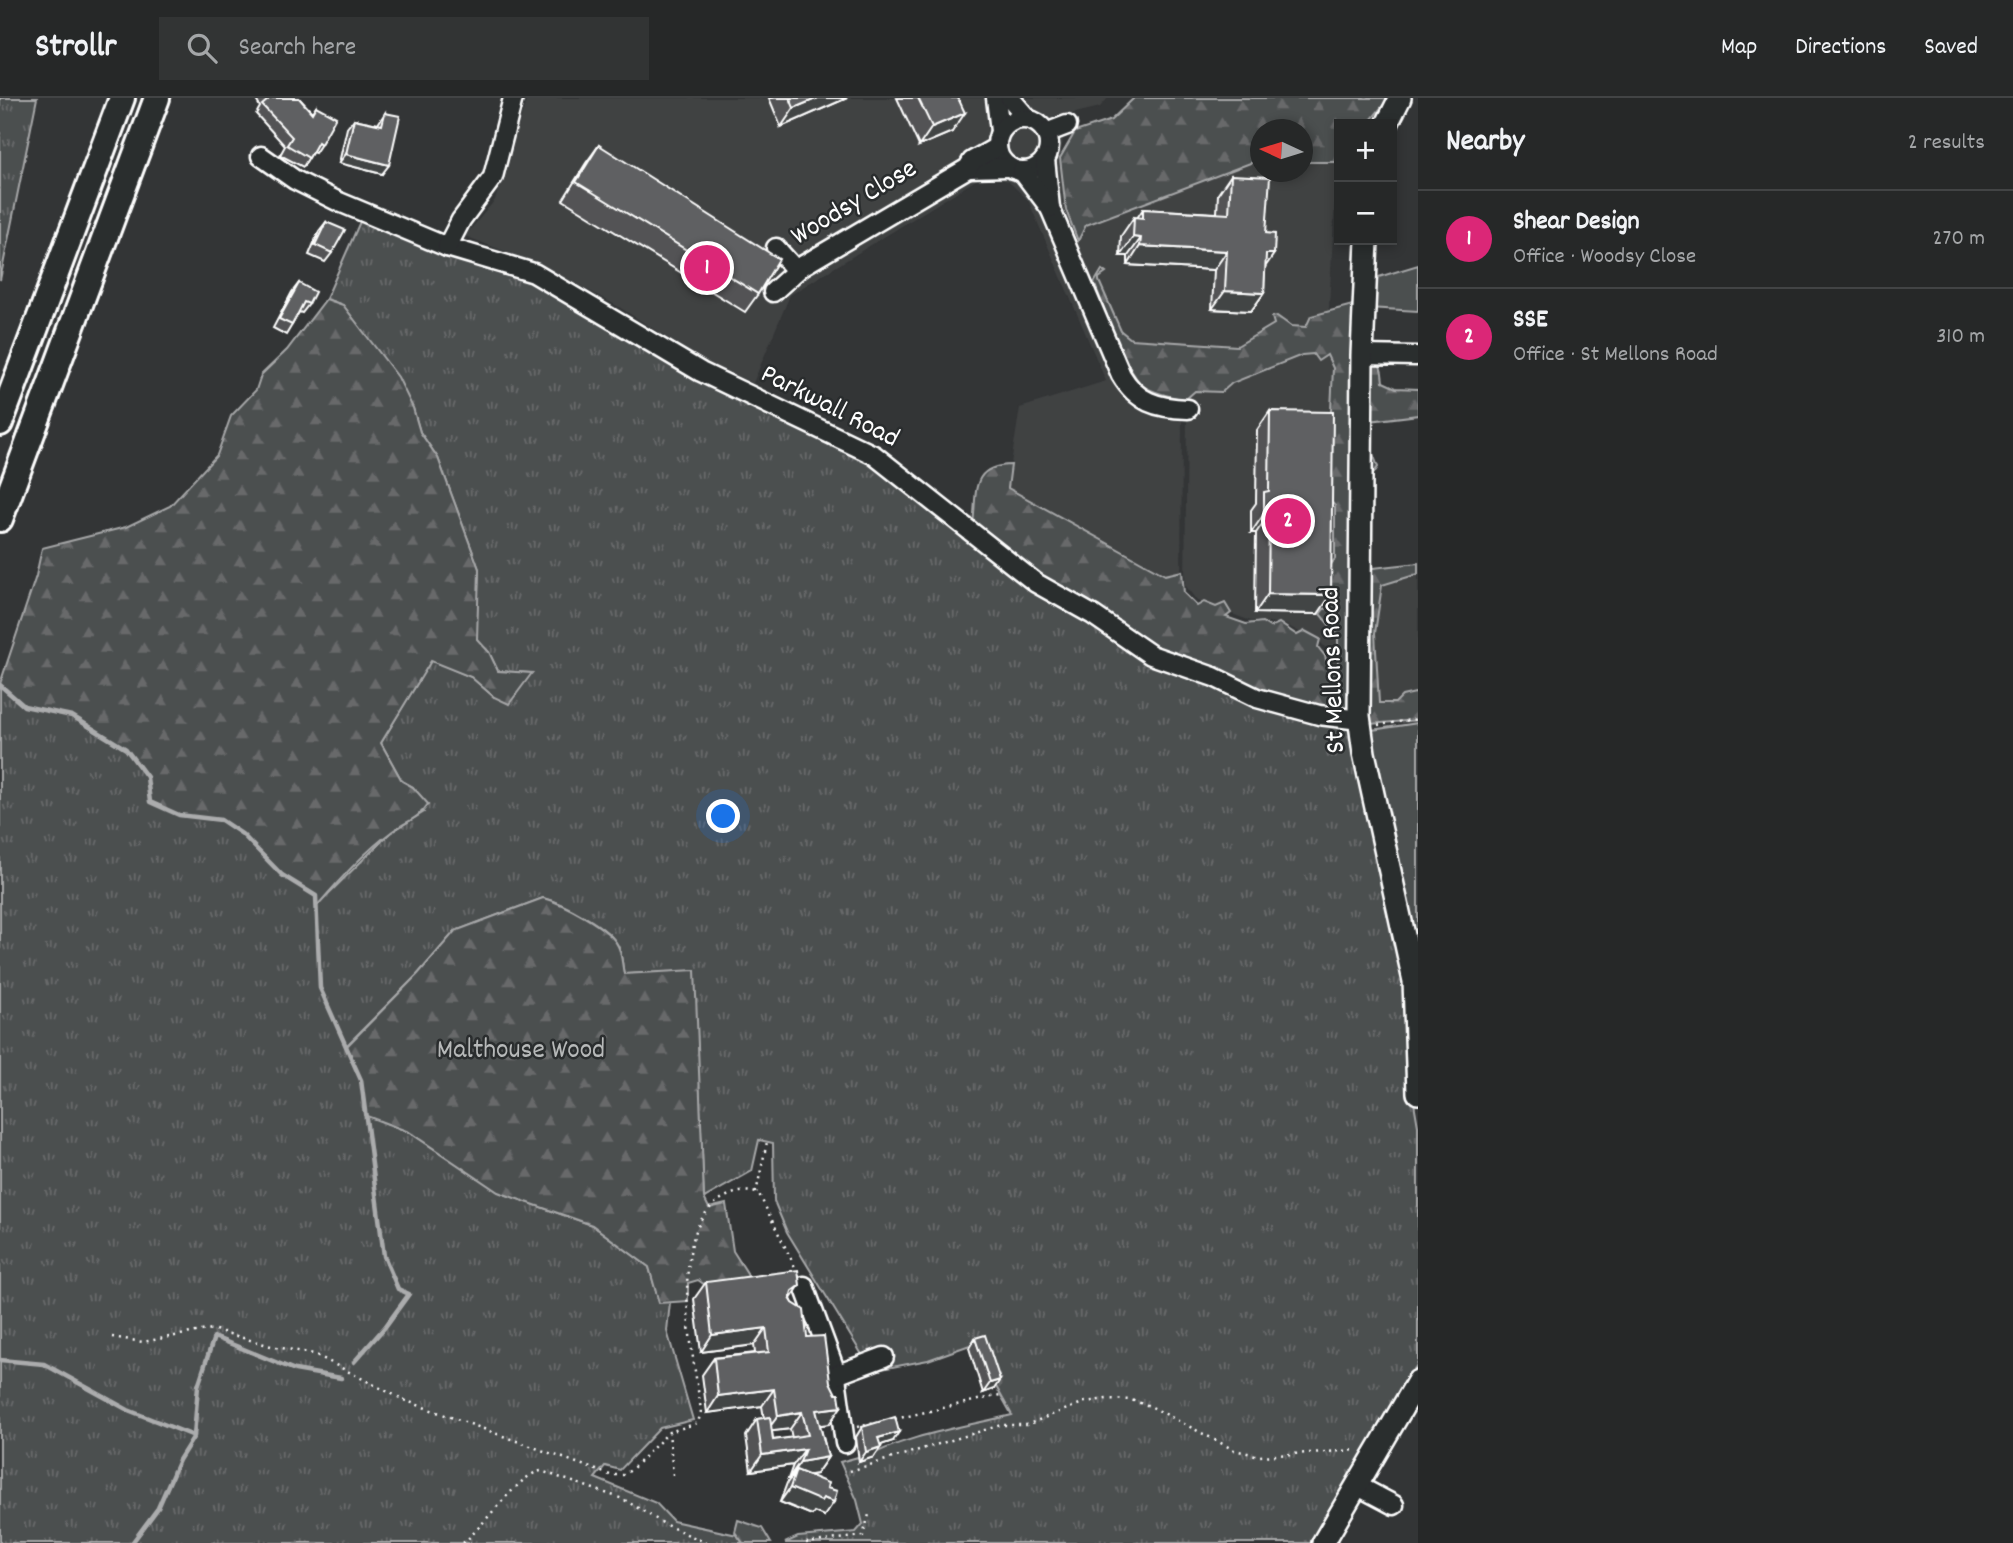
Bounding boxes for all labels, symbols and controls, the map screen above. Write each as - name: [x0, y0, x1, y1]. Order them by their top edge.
- search box: [159, 17, 649, 80]
- text: Strollr: [35, 25, 117, 72]
- icon: search: [183, 29, 221, 67]
- text: Search here: [239, 30, 356, 67]
- text: Map: [1721, 31, 1757, 65]
- text: Directions: [1795, 31, 1886, 65]
- text: Saved: [1924, 31, 1978, 65]
- north arrow: [1250, 119, 1313, 182]
- map controls: [1334, 119, 1397, 245]
- button: +: [1334, 119, 1397, 182]
- text: Nearby: [1446, 122, 1524, 165]
- text: 2 results: [1908, 127, 1985, 160]
- street label: Woodsy Close: [784, 151, 926, 257]
- button: −: [1334, 182, 1397, 245]
- text: Shear Design: [1513, 204, 1640, 241]
- text: 1: [1466, 223, 1472, 256]
- text: 270 m: [1933, 223, 1985, 256]
- text: Office · Woodsy Close: [1513, 241, 1696, 274]
- pin: 1: [684, 242, 730, 294]
- text: SSE: [1513, 302, 1548, 339]
- text: 2: [1464, 321, 1474, 354]
- text: 310 m: [1936, 321, 1985, 354]
- text: Office · St Mellons Road: [1513, 339, 1718, 372]
- street label: Parkwall Road: [753, 356, 905, 460]
- pin: 2: [1265, 495, 1311, 547]
- street label: St Mellons Road: [1312, 586, 1358, 754]
- your location: [706, 799, 740, 833]
- park label: Malthouse Wood: [437, 1032, 605, 1072]

